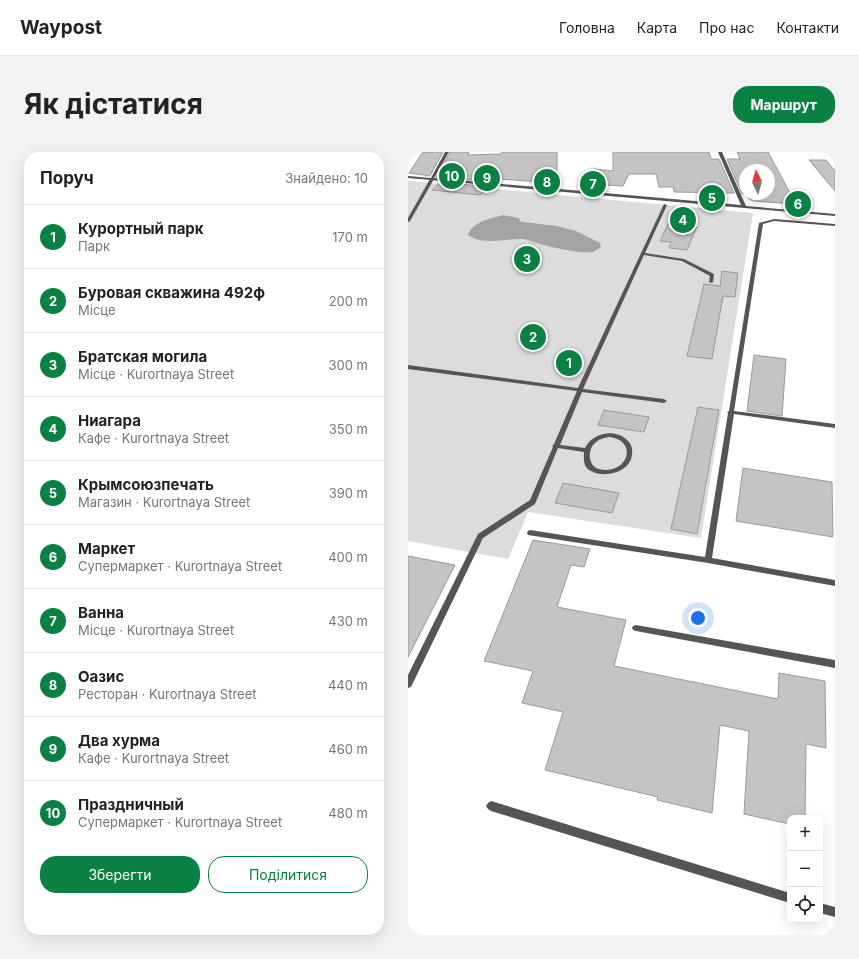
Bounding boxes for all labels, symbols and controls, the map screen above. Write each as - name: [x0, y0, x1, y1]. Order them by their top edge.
- text: Waypost: [20, 16, 102, 39]
- text: Головна: [559, 19, 615, 36]
- text: Карта: [637, 19, 677, 36]
- text: Про нас: [699, 19, 754, 36]
- text: Контакти: [776, 19, 839, 36]
- button: Маршрут: [733, 86, 835, 123]
- text: Як дістатися: [24, 87, 203, 121]
- pin: 10: [439, 161, 465, 191]
- pin: 9: [474, 163, 500, 193]
- north arrow: [739, 164, 775, 200]
- pin: 8: [534, 167, 560, 197]
- text: Поруч: [40, 168, 94, 188]
- pin: 7: [580, 169, 606, 199]
- text: Знайдено: 10: [285, 170, 368, 186]
- pin: 5: [699, 183, 725, 213]
- pin: 6: [785, 189, 811, 219]
- pin: 4: [670, 205, 696, 235]
- text: Курортный парк: [78, 219, 204, 238]
- text: 1: [50, 229, 56, 245]
- text: 170 m: [332, 229, 368, 245]
- text: Парк: [78, 238, 110, 254]
- pin: 3: [514, 244, 540, 274]
- text: Буровая скважина 492ф: [78, 283, 265, 302]
- text: 2: [49, 293, 57, 309]
- text: 200 m: [329, 293, 368, 309]
- text: Місце: [78, 302, 116, 318]
- pin: 2: [520, 322, 546, 352]
- text: Братская могила: [78, 347, 207, 366]
- pin: 1: [556, 348, 582, 378]
- text: 3: [49, 357, 57, 373]
- text: 300 m: [329, 357, 368, 373]
- text: Місце · Kurortnaya Street: [78, 366, 234, 382]
- text: Ниагара: [78, 411, 141, 430]
- text: 4: [49, 421, 57, 437]
- text: 350 m: [329, 421, 368, 437]
- text: Кафе · Kurortnaya Street: [78, 430, 229, 446]
- text: Крымсоюзпечать: [78, 475, 214, 494]
- text: 5: [49, 485, 57, 501]
- text: 390 m: [329, 485, 368, 501]
- text: Магазин · Kurortnaya Street: [78, 494, 250, 510]
- text: Маркет: [78, 539, 135, 558]
- text: 6: [49, 549, 57, 565]
- text: 400 m: [328, 549, 368, 565]
- text: Супермаркет · Kurortnaya Street: [78, 558, 282, 574]
- text: Ванна: [78, 603, 124, 622]
- your location: [688, 608, 708, 628]
- text: 7: [49, 613, 57, 629]
- text: 430 m: [328, 613, 368, 629]
- text: Місце · Kurortnaya Street: [78, 622, 234, 638]
- text: Оазис: [78, 667, 124, 686]
- text: 8: [49, 677, 57, 693]
- text: 440 m: [328, 677, 368, 693]
- text: Ресторан · Kurortnaya Street: [78, 686, 256, 702]
- text: Два хурма: [78, 731, 160, 750]
- text: 9: [49, 741, 57, 757]
- text: 460 m: [328, 741, 368, 757]
- text: Кафе · Kurortnaya Street: [78, 750, 229, 766]
- text: Праздничный: [78, 795, 184, 814]
- text: 10: [46, 805, 60, 821]
- text: 480 m: [328, 805, 368, 821]
- text: Супермаркет · Kurortnaya Street: [78, 814, 282, 830]
- map controls: [787, 815, 823, 923]
- button: +: [787, 815, 823, 851]
- button: −: [787, 851, 823, 887]
- button: Зберегти: [40, 856, 200, 893]
- button: Поділитися: [208, 856, 368, 893]
- button: locate: [787, 887, 823, 923]

